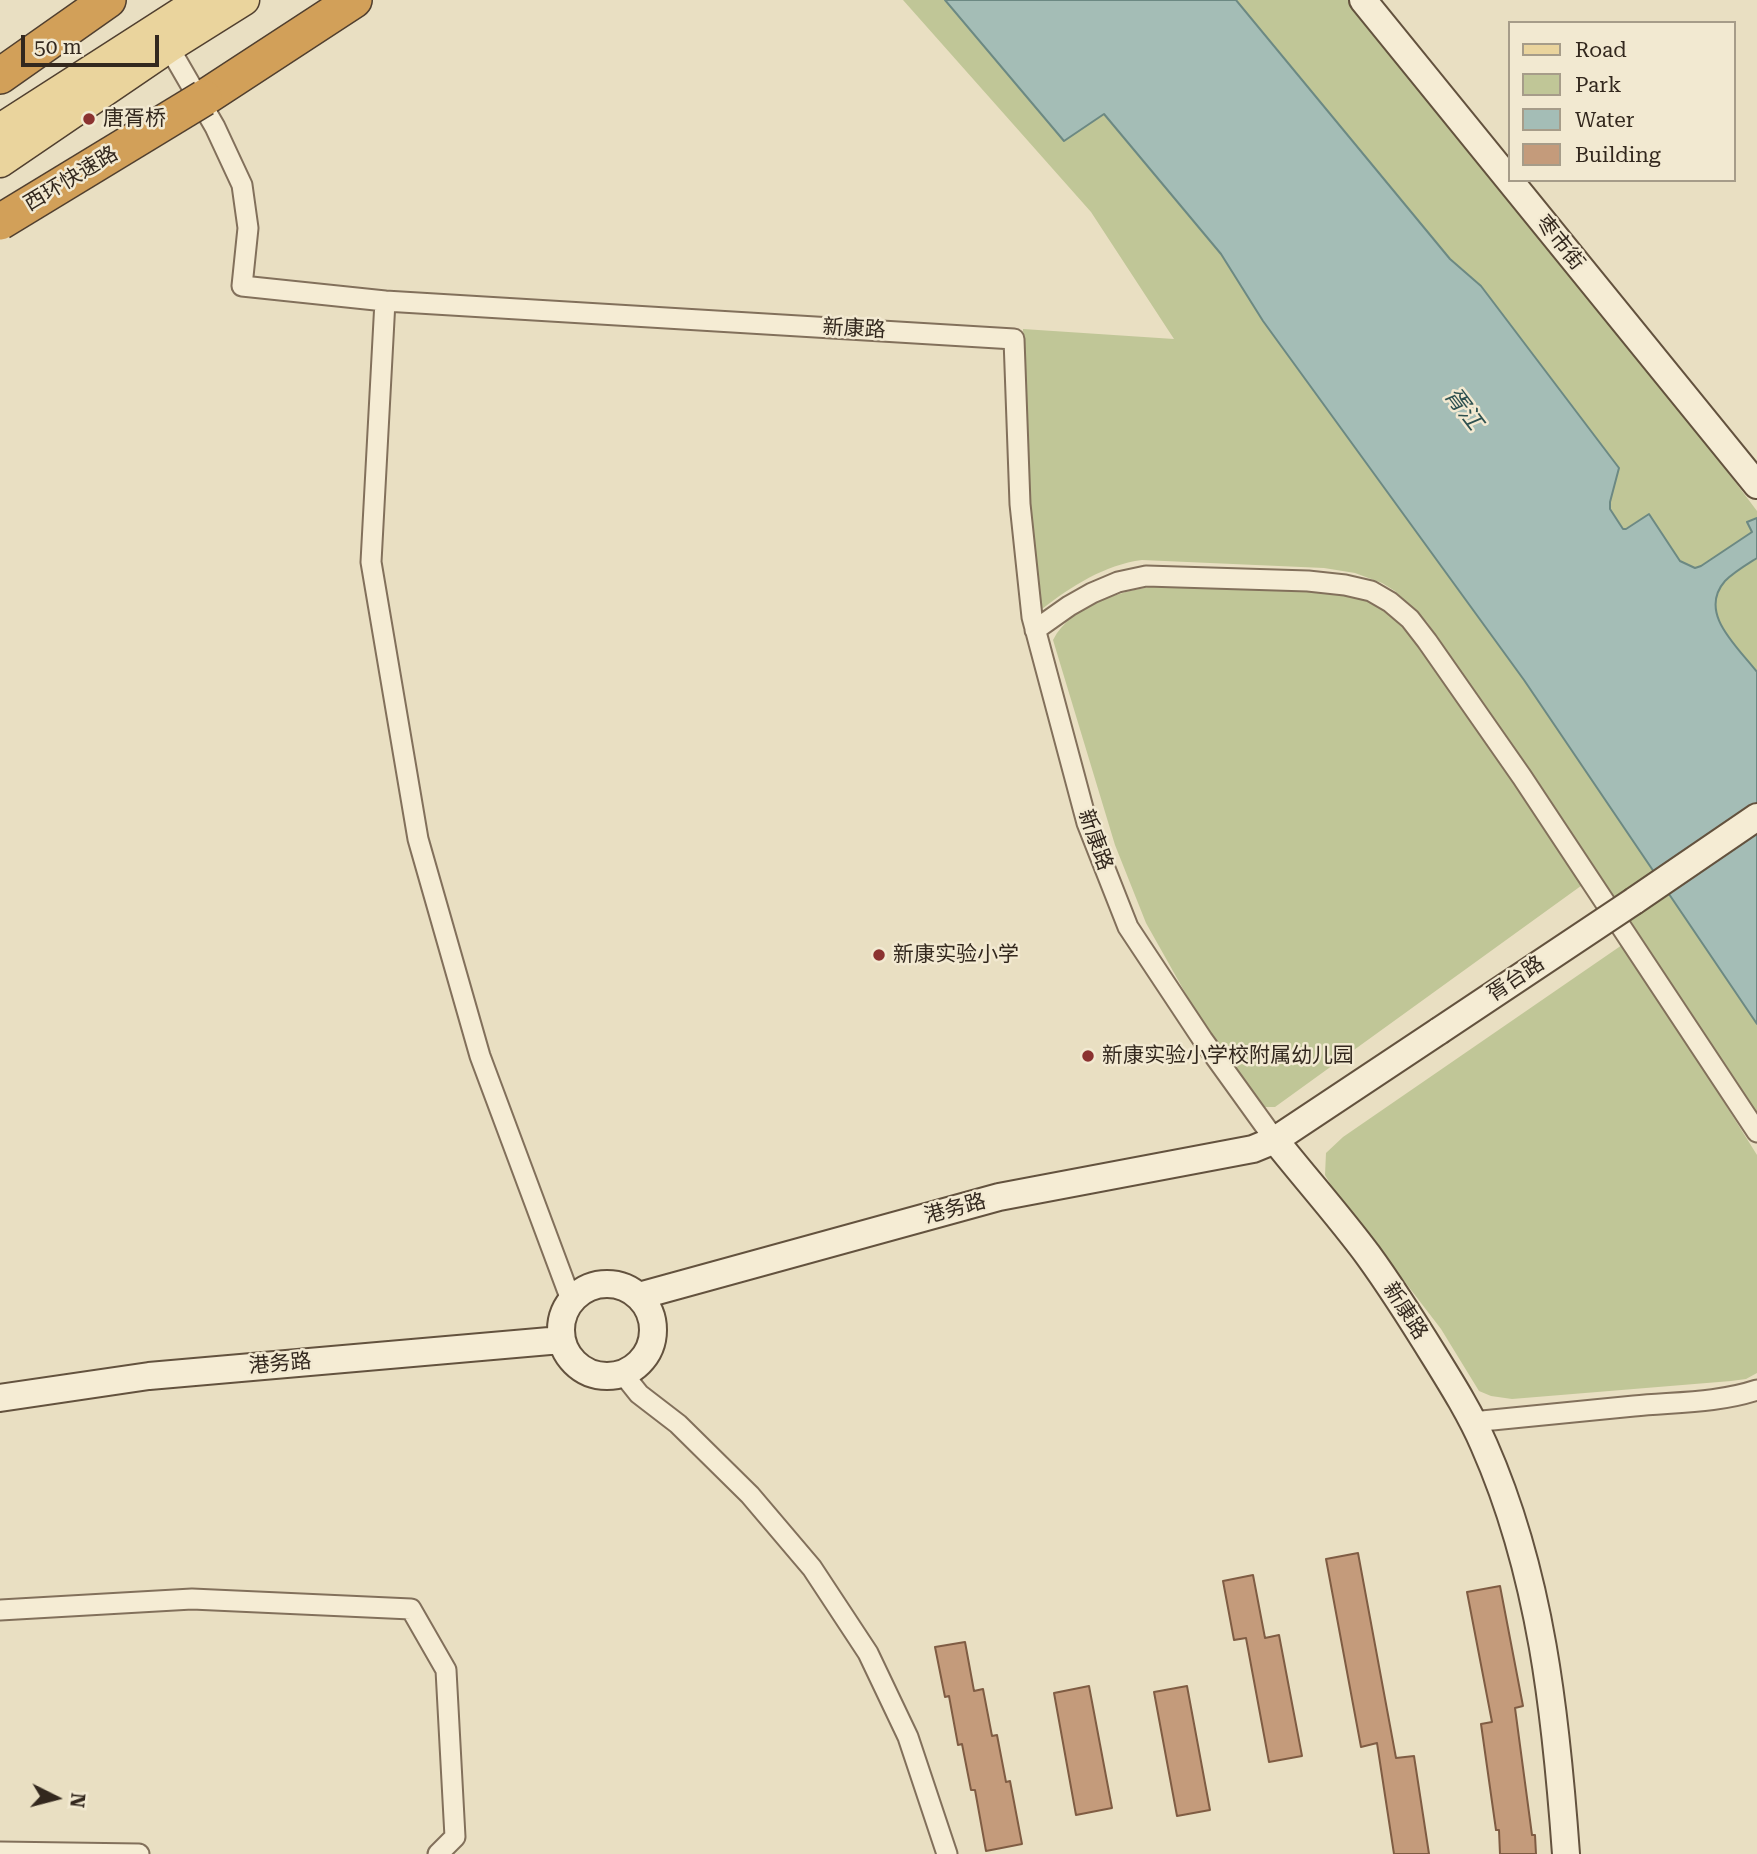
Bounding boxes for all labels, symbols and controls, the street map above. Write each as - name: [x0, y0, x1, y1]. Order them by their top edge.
- scale bar: [24, 21, 163, 65]
- legend: [1508, 21, 1736, 182]
- text: 50 m: [34, 35, 82, 59]
- text: Road: [1575, 38, 1627, 62]
- text: Park: [1575, 73, 1621, 97]
- place label: 唐胥桥: [103, 106, 166, 132]
- text: Water: [1575, 108, 1634, 132]
- marker: 唐胥桥: [81, 111, 97, 127]
- street label: 西环快速路: [20, 141, 122, 217]
- text: Building: [1575, 143, 1661, 167]
- street label: 枣市街: [1530, 211, 1590, 275]
- street label: 新康路: [822, 315, 886, 343]
- water label: 胥江: [1438, 382, 1488, 436]
- street label: 新康路: [1072, 806, 1118, 874]
- place label: 新康实验小学: [893, 942, 1019, 968]
- marker: 新康实验小学: [871, 947, 887, 963]
- street label: 胥台路: [1483, 951, 1549, 1007]
- place label: 新康实验小学校附属幼儿园: [1102, 1043, 1354, 1069]
- marker: 新康实验小学校附属幼儿园: [1080, 1048, 1096, 1064]
- street label: 港务路: [921, 1189, 989, 1229]
- street label: 新康路: [1377, 1278, 1433, 1344]
- street label: 港务路: [248, 1349, 312, 1379]
- north arrow: [21, 1763, 91, 1833]
- text: N: [65, 1792, 90, 1809]

